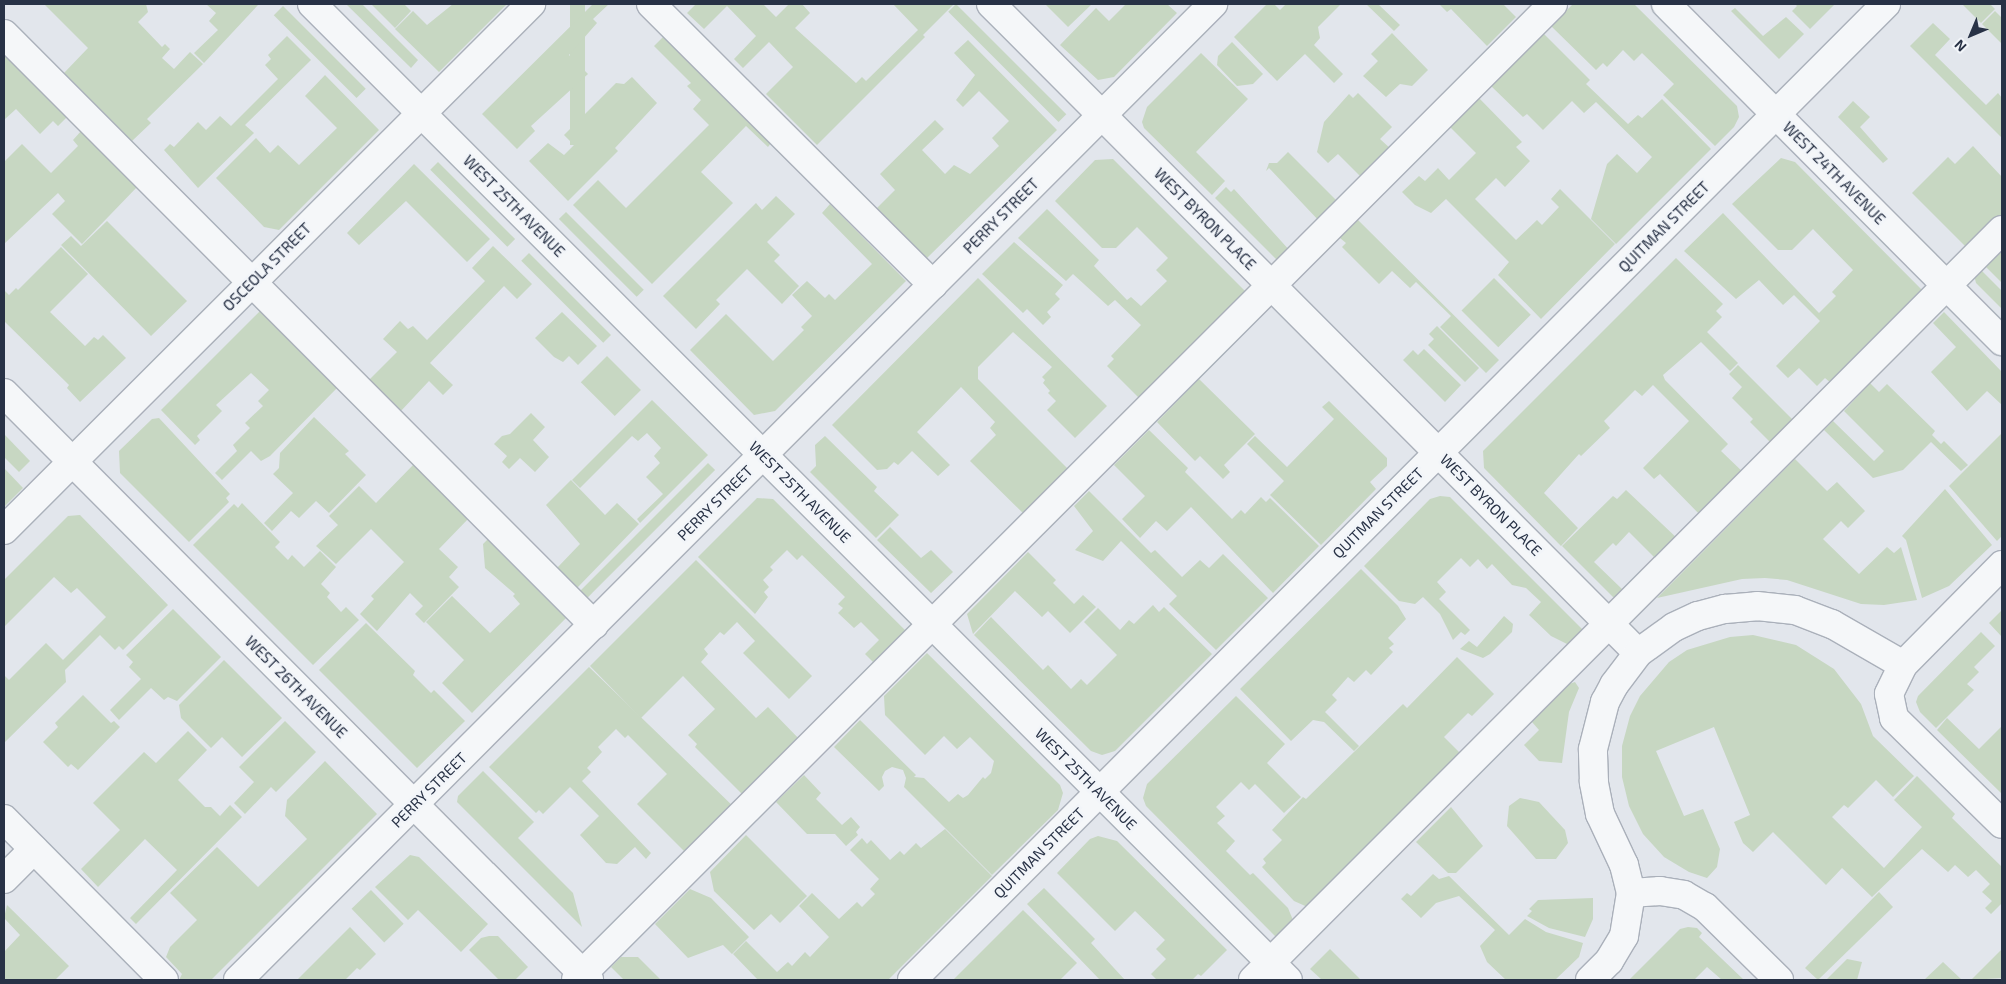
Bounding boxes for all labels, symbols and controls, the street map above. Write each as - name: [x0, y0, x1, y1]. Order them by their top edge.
- north arrow: [1946, 10, 1996, 60]
- text: N: [1950, 36, 1970, 56]
- street label: WEST 24TH AVENUE: [1779, 118, 1889, 228]
- street label: WEST 25TH AVENUE: [459, 151, 569, 261]
- street label: WEST BYRON PLACE: [1150, 164, 1260, 274]
- street label: PERRY STREET: [959, 174, 1043, 258]
- street label: QUITMAN STREET: [1615, 178, 1713, 276]
- street label: OSCEOLA STREET: [219, 219, 315, 315]
- street label: WEST 25TH AVENUE: [745, 437, 855, 547]
- street label: WEST BYRON PLACE: [1436, 450, 1546, 560]
- street label: PERRY STREET: [673, 461, 757, 545]
- street label: QUITMAN STREET: [1329, 464, 1427, 562]
- street label: WEST 26TH AVENUE: [241, 632, 351, 742]
- street label: WEST 25TH AVENUE: [1031, 724, 1141, 834]
- street label: PERRY STREET: [387, 748, 471, 832]
- street label: QUITMAN STREET: [990, 804, 1088, 902]

